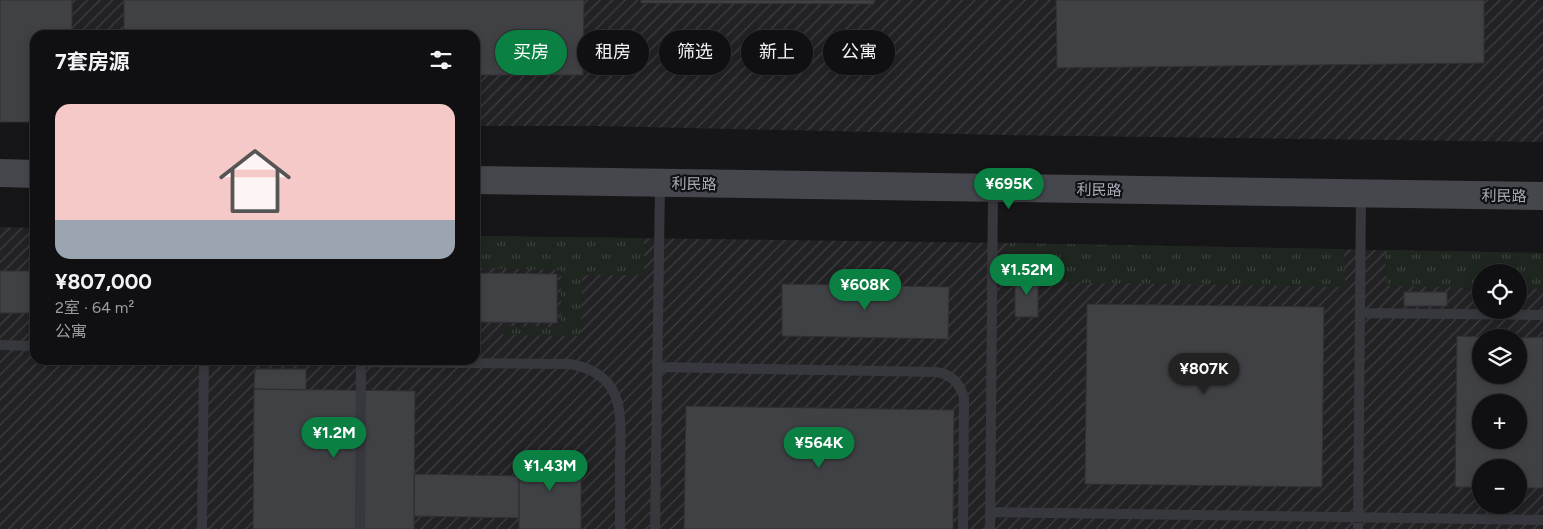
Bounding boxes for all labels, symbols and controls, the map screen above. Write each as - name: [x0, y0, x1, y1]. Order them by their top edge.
- chip: 买房: [495, 30, 567, 75]
- chip: 租房: [577, 30, 649, 75]
- chip: 筛选: [659, 30, 731, 75]
- chip: 新上: [741, 30, 813, 75]
- chip: 公寓: [823, 30, 895, 75]
- icon: filters: [427, 46, 455, 74]
- text: 7套房源: [55, 49, 130, 74]
- icon: home: [210, 136, 300, 226]
- pin: ¥695K: [974, 168, 1044, 210]
- text: ¥695K: [985, 174, 1033, 193]
- street label: 利民路: [671, 175, 717, 193]
- street label: 利民路: [1076, 181, 1122, 199]
- street label: 利民路: [1481, 187, 1527, 205]
- pin: ¥1.52M: [986, 254, 1068, 296]
- text: ¥1.52M: [1001, 260, 1053, 279]
- map controls: [1472, 264, 1527, 514]
- button: locate: [1472, 264, 1527, 319]
- pin: ¥608K: [830, 268, 900, 311]
- text: ¥807,000: [55, 269, 152, 294]
- text: ¥608K: [840, 275, 890, 294]
- text: 2室 · 64 m²: [55, 298, 134, 317]
- text: 公寓: [55, 322, 87, 341]
- button: layers: [1472, 329, 1527, 384]
- pin: ¥807K: [1169, 352, 1239, 395]
- text: ¥807K: [1179, 359, 1229, 378]
- button: +: [1472, 394, 1527, 449]
- pin: ¥1.2M: [299, 416, 369, 459]
- text: ¥1.2M: [312, 423, 356, 442]
- pin: ¥564K: [784, 426, 854, 469]
- text: ¥564K: [795, 433, 843, 452]
- pin: ¥1.43M: [509, 450, 591, 492]
- text: ¥1.43M: [524, 456, 577, 475]
- button: −: [1472, 459, 1527, 514]

